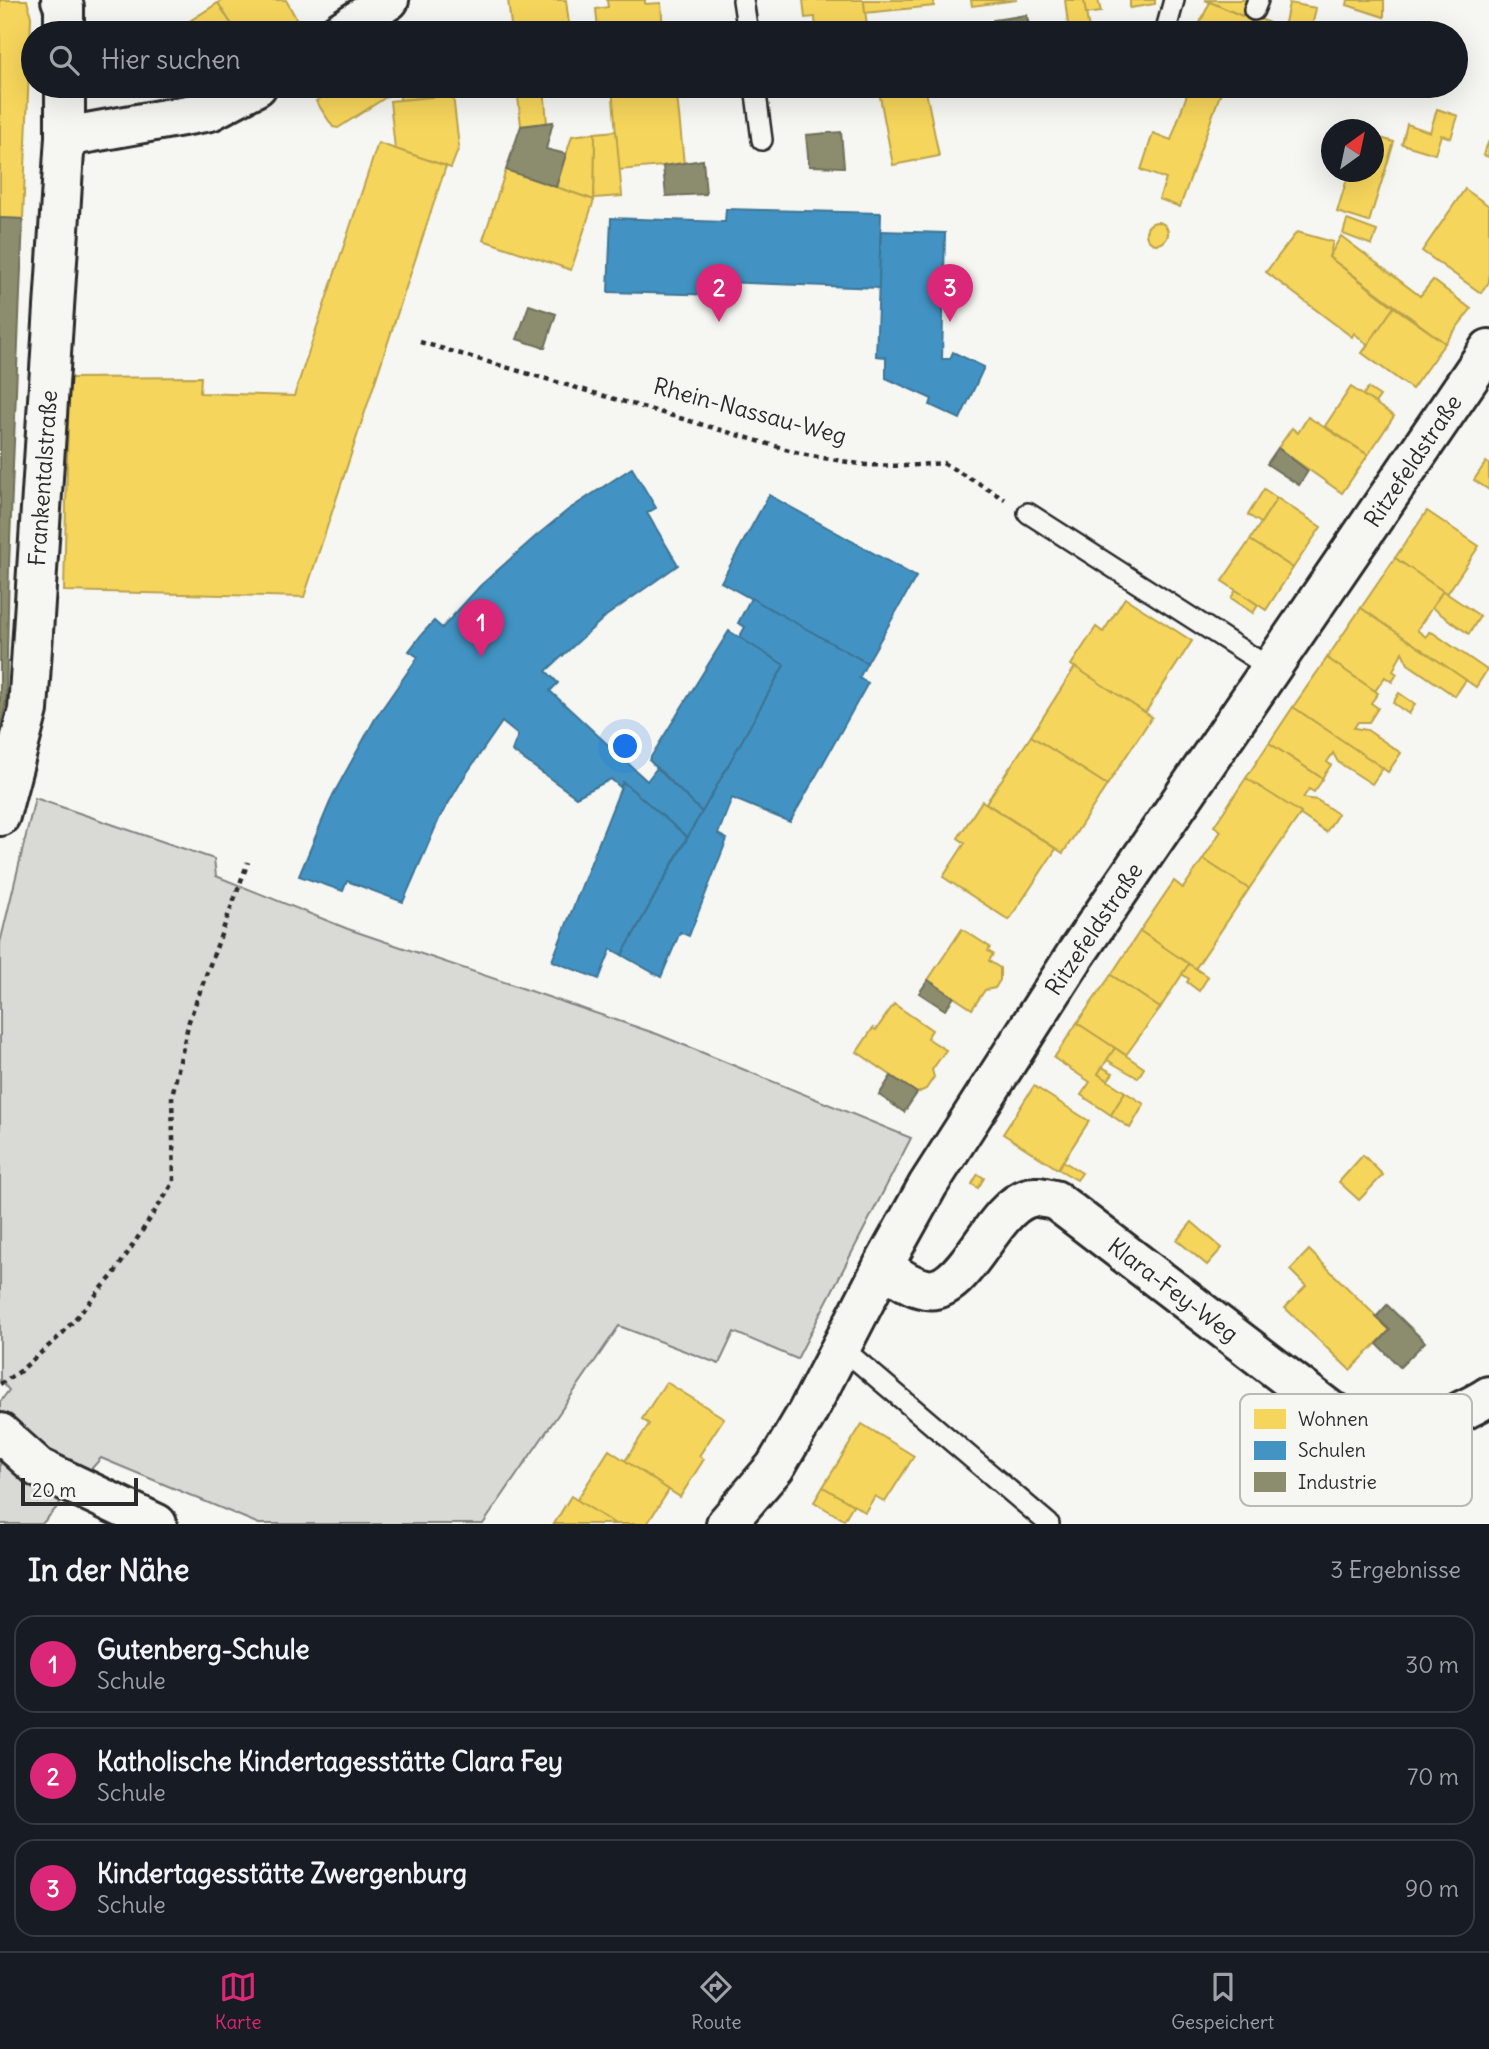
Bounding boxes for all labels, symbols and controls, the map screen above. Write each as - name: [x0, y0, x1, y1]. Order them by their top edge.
- search box: [21, 21, 1468, 98]
- icon: search: [45, 41, 83, 79]
- text: Hier suchen: [101, 43, 241, 76]
- north arrow: [1321, 119, 1384, 182]
- pin: 2: [696, 264, 742, 322]
- pin: 3: [927, 264, 973, 322]
- street label: Rhein-Nassau-Weg: [650, 371, 850, 450]
- street label: Frankentalstraße: [22, 389, 63, 567]
- street label: Ritzefeldstraße: [1358, 389, 1468, 533]
- pin: 1: [458, 599, 504, 657]
- your location: [608, 729, 642, 763]
- street label: Ritzefeldstraße: [1039, 857, 1149, 1001]
- street label: Klara-Fey-Weg: [1102, 1231, 1244, 1348]
- legend: [1240, 1394, 1472, 1506]
- text: Wohnen: [1298, 1407, 1369, 1431]
- text: Schulen: [1298, 1438, 1366, 1462]
- text: Industrie: [1298, 1470, 1377, 1494]
- scale bar: [21, 1475, 138, 1507]
- text: 20 m: [32, 1478, 76, 1502]
- text: In der Nähe: [28, 1551, 190, 1589]
- text: 3 Ergebnisse: [1330, 1555, 1461, 1584]
- text: Gutenberg-Schule: [97, 1633, 310, 1666]
- text: 1: [48, 1650, 58, 1679]
- text: 30 m: [1405, 1650, 1459, 1679]
- text: Schule: [97, 1666, 166, 1695]
- text: Katholische Kindertagesstätte Clara Fey: [97, 1745, 563, 1778]
- text: 2: [47, 1762, 59, 1791]
- text: 70 m: [1407, 1762, 1459, 1791]
- text: Schule: [97, 1778, 166, 1807]
- text: Kindertagesstätte Zwergenburg: [97, 1857, 467, 1890]
- text: 3: [46, 1874, 60, 1903]
- text: 90 m: [1405, 1874, 1459, 1903]
- text: Schule: [97, 1890, 166, 1919]
- tab: Karte: [215, 1968, 262, 2034]
- tab: Route: [691, 1968, 741, 2034]
- tab: Gespeichert: [1171, 1968, 1274, 2034]

